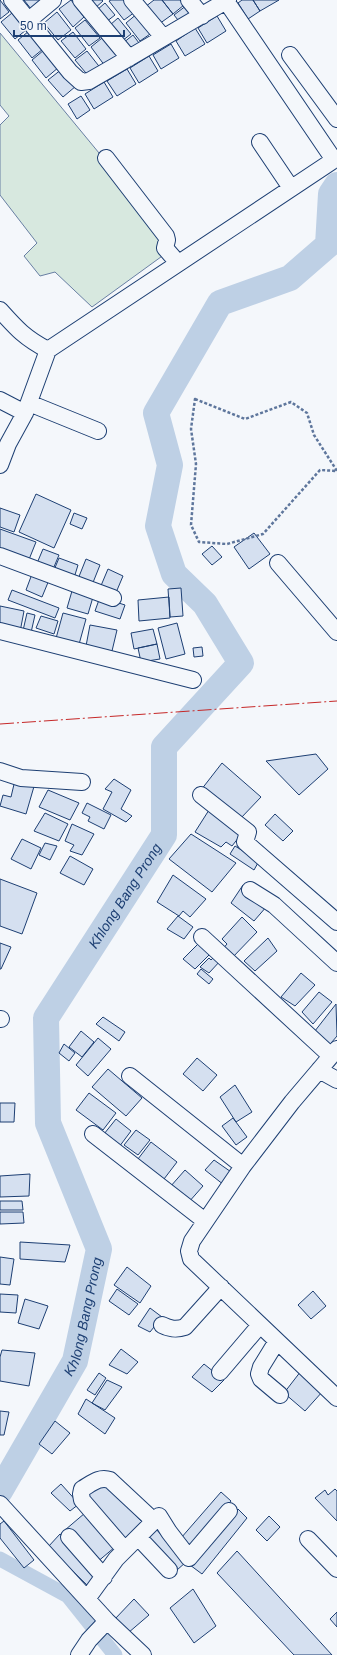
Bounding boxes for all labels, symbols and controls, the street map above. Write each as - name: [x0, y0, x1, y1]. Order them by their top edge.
- scale bar: [14, 12, 124, 38]
- text: 50 m: [20, 19, 47, 33]
- water label: Khlong Bang Prong: [85, 840, 165, 951]
- water label: Khlong Bang Prong: [60, 1256, 105, 1379]

